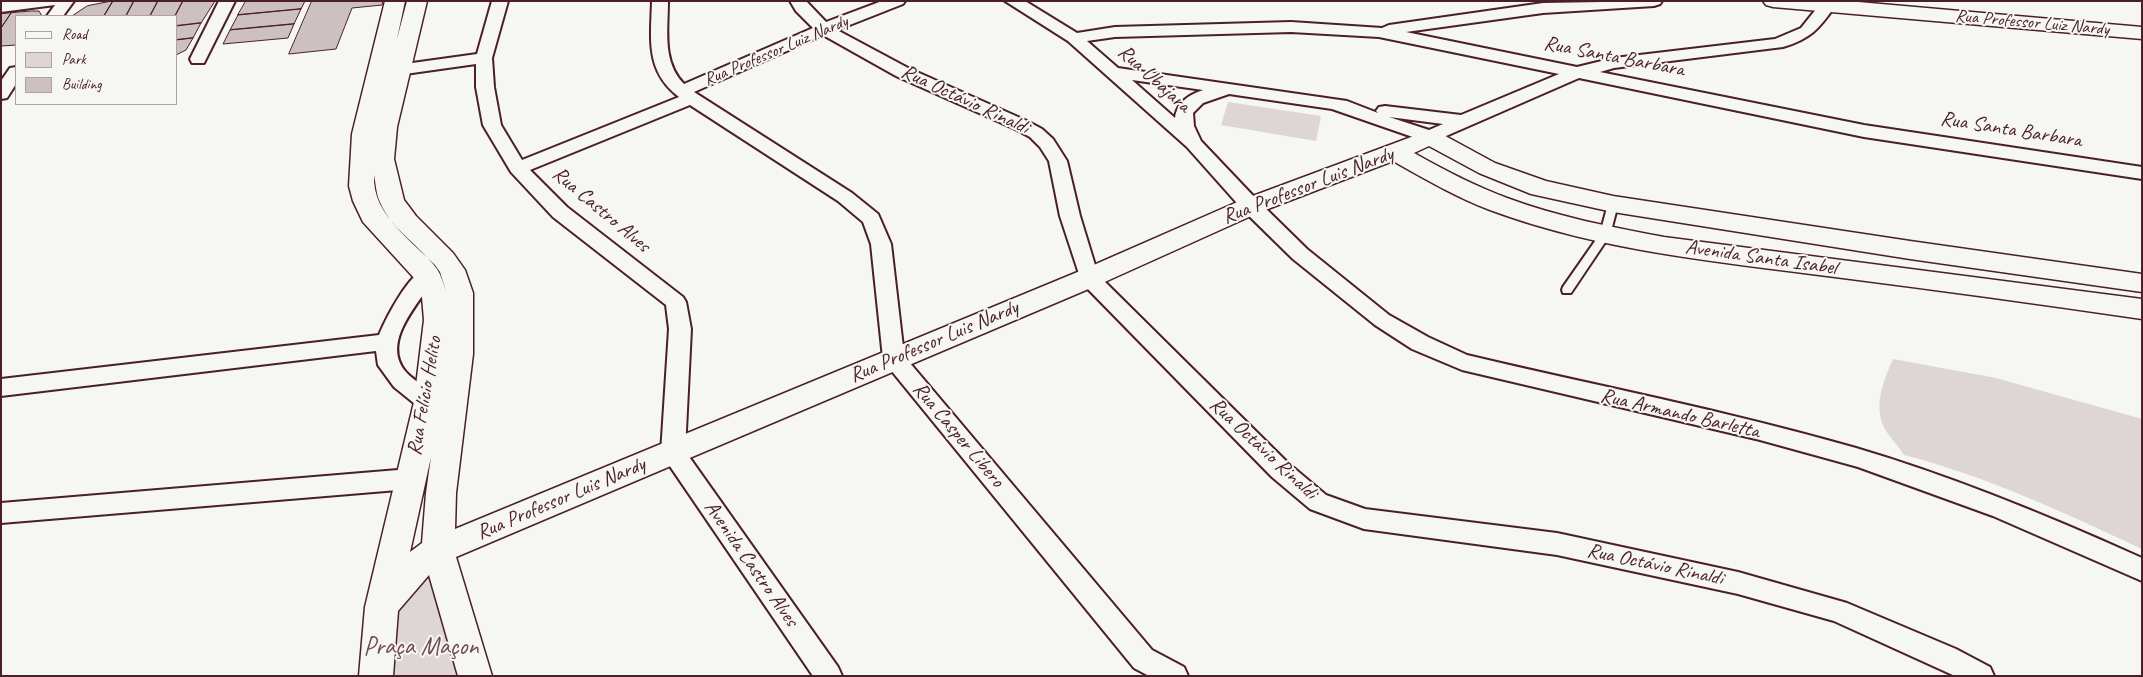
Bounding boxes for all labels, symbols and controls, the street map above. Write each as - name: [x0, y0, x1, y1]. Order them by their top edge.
- street label: Rua Professor Luiz Nardy: [1954, 6, 2110, 40]
- street label: Rua Professor Luiz Nardy: [701, 11, 851, 91]
- legend: [15, 15, 178, 105]
- text: Road: [62, 25, 87, 44]
- street label: Rua Santa Barbara: [1542, 31, 1686, 83]
- street label: Rua Ubajara: [1112, 40, 1196, 118]
- text: Park: [62, 50, 86, 69]
- street label: Rua Octávio Rinaldi: [897, 59, 1033, 141]
- text: Building: [62, 75, 101, 94]
- street label: Rua Santa Barbara: [1939, 106, 2083, 154]
- street label: Rua Professor Luis Nardy: [1219, 142, 1397, 230]
- street label: Rua Castro Alves: [547, 162, 655, 258]
- street label: Avenida Santa Isabel: [1684, 235, 1838, 281]
- street label: Rua Professor Luis Nardy: [846, 295, 1022, 389]
- street label: Rua Felício Helito: [402, 335, 448, 457]
- street label: Rua Casper Libero: [907, 377, 1009, 493]
- street label: Rua Armando Barletta: [1598, 383, 1762, 445]
- street label: Rua Octávio Rinaldi: [1204, 393, 1322, 505]
- street label: Rua Professor Luis Nardy: [473, 452, 649, 546]
- street label: Avenida Castro Alves: [698, 496, 804, 632]
- street label: Rua Octávio Rinaldi: [1585, 538, 1725, 592]
- park label: Praça Maçon: [363, 632, 479, 662]

